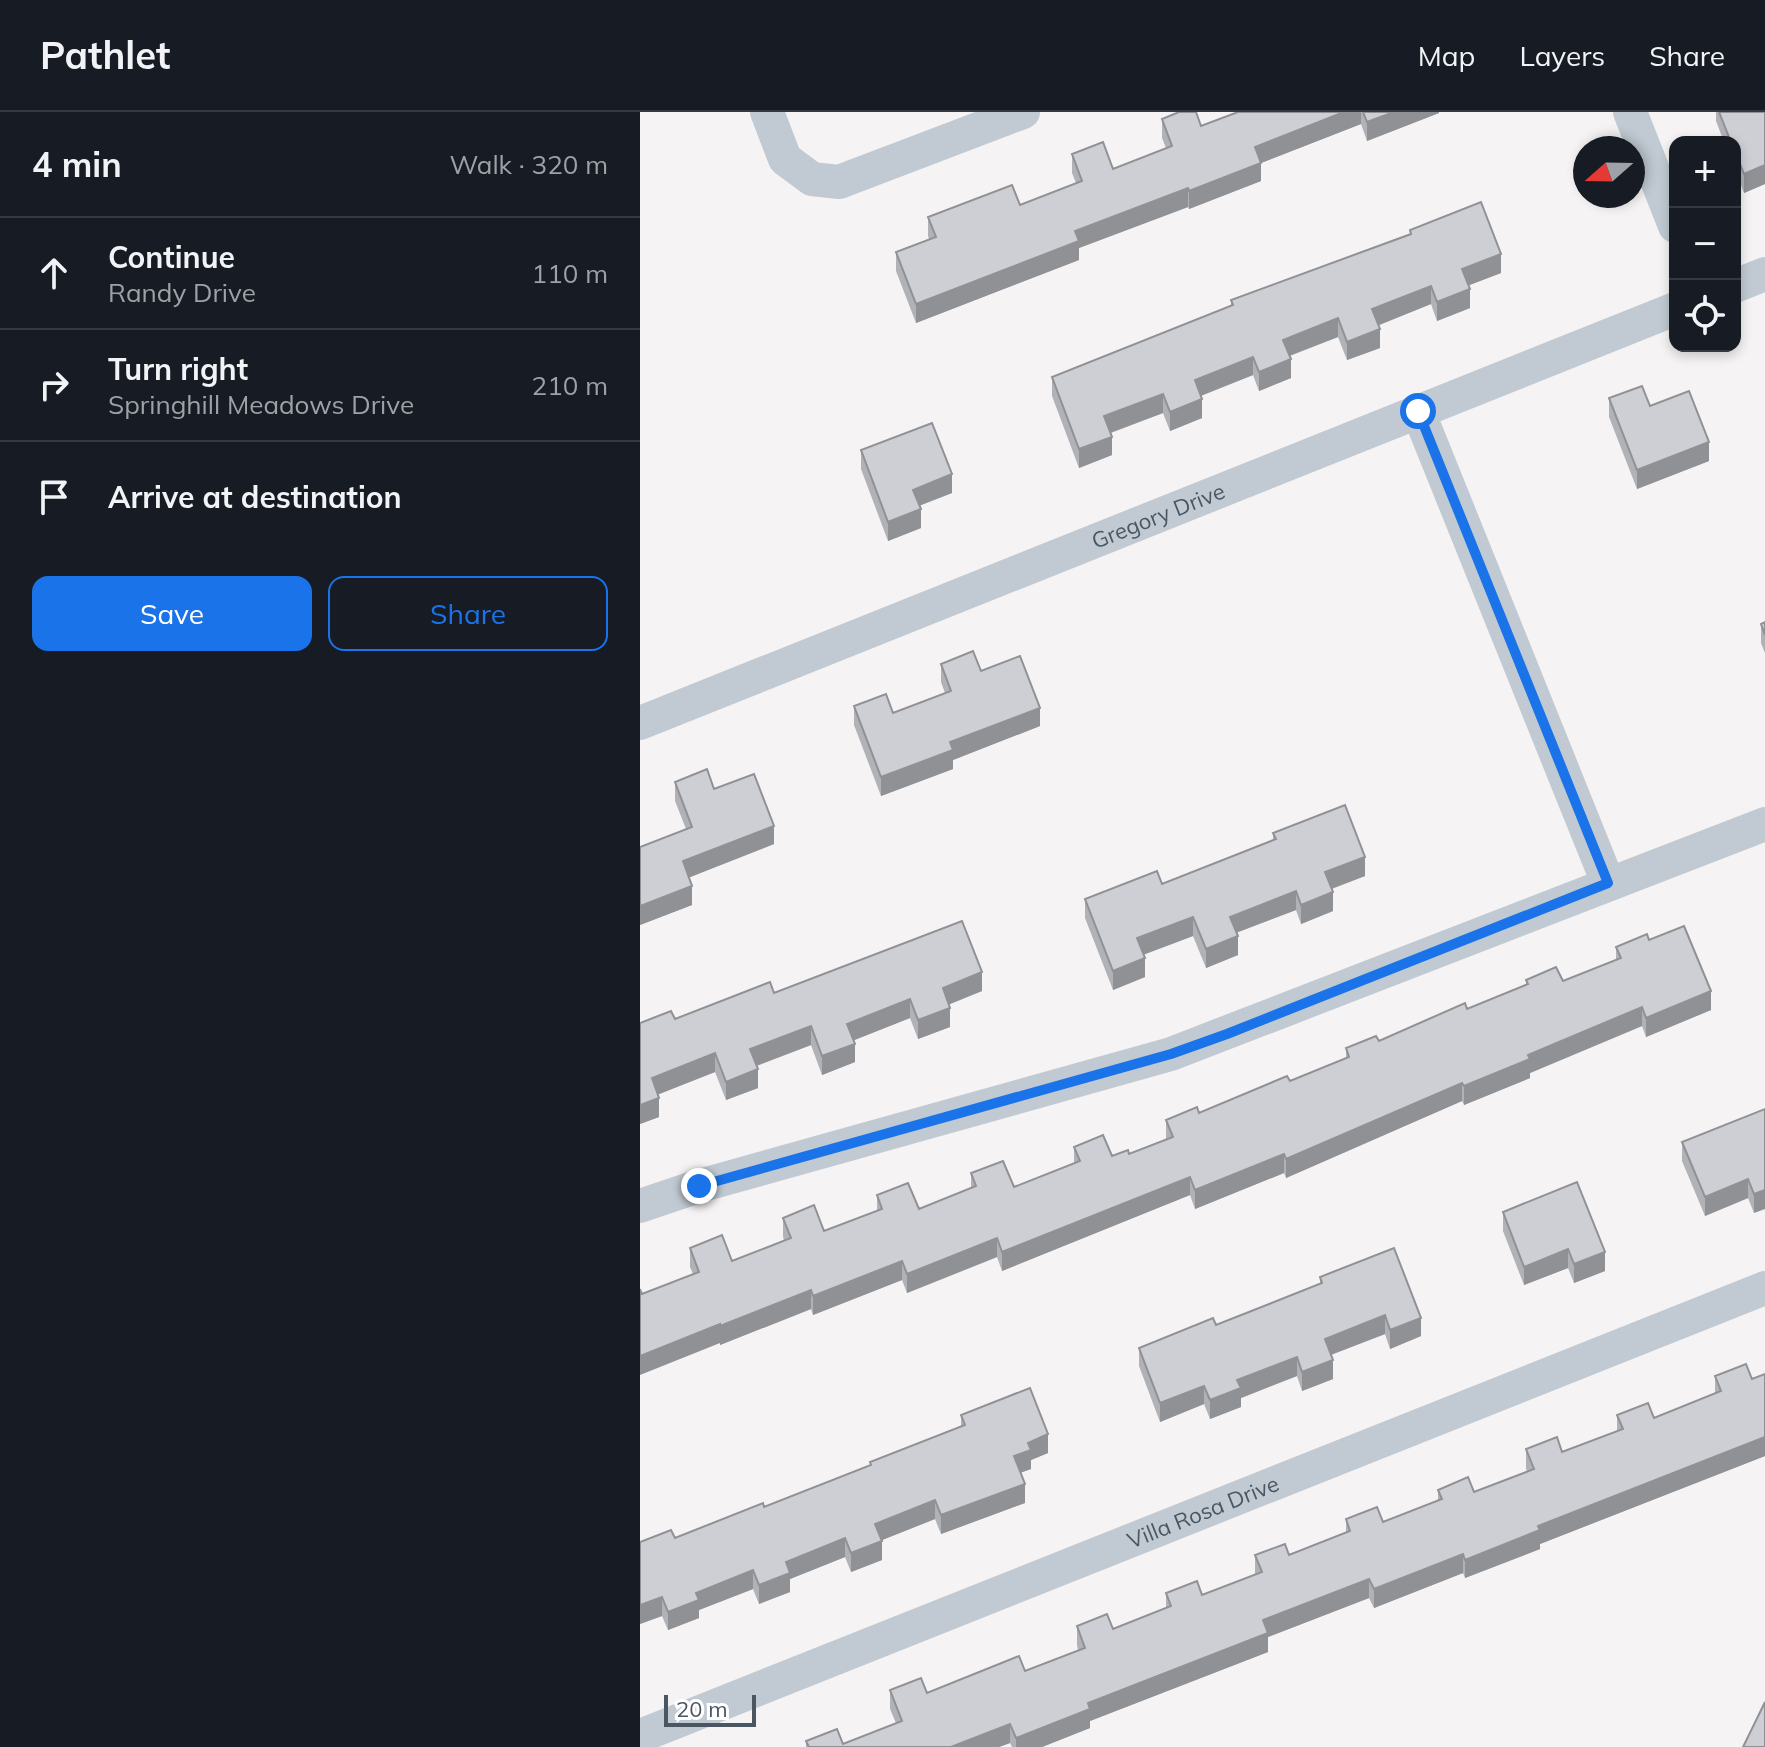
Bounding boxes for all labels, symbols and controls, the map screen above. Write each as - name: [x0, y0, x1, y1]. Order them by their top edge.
- text: Pathlet: [40, 31, 170, 79]
- text: Map: [1418, 38, 1475, 73]
- text: Layers: [1519, 38, 1605, 73]
- text: Share: [1649, 38, 1725, 73]
- north arrow: [1573, 136, 1645, 208]
- map controls: [1669, 136, 1741, 352]
- button: +: [1669, 136, 1741, 208]
- text: 4 min: [32, 143, 122, 186]
- text: Walk · 320 m: [449, 148, 608, 181]
- button: −: [1669, 208, 1741, 280]
- text: Continue: [108, 238, 235, 276]
- icon: ahead: [32, 251, 76, 295]
- text: 110 m: [532, 257, 608, 290]
- text: Randy Drive: [108, 276, 256, 309]
- button: locate: [1669, 280, 1741, 352]
- text: Turn right: [108, 350, 248, 388]
- icon: right: [32, 363, 76, 407]
- text: 210 m: [532, 369, 608, 402]
- text: Springhill Meadows Drive: [108, 388, 414, 421]
- route start: [1400, 393, 1436, 429]
- icon: arrive: [32, 475, 76, 519]
- street label: Gregory Drive: [1087, 477, 1229, 555]
- text: Arrive at destination: [108, 478, 402, 516]
- button: Save: [32, 576, 312, 651]
- button: Share: [328, 576, 608, 651]
- route end: [681, 1168, 717, 1204]
- street label: Villa Rosa Drive: [1123, 1469, 1283, 1555]
- scale bar: [664, 1691, 756, 1727]
- text: 20 m: [676, 1695, 727, 1723]

